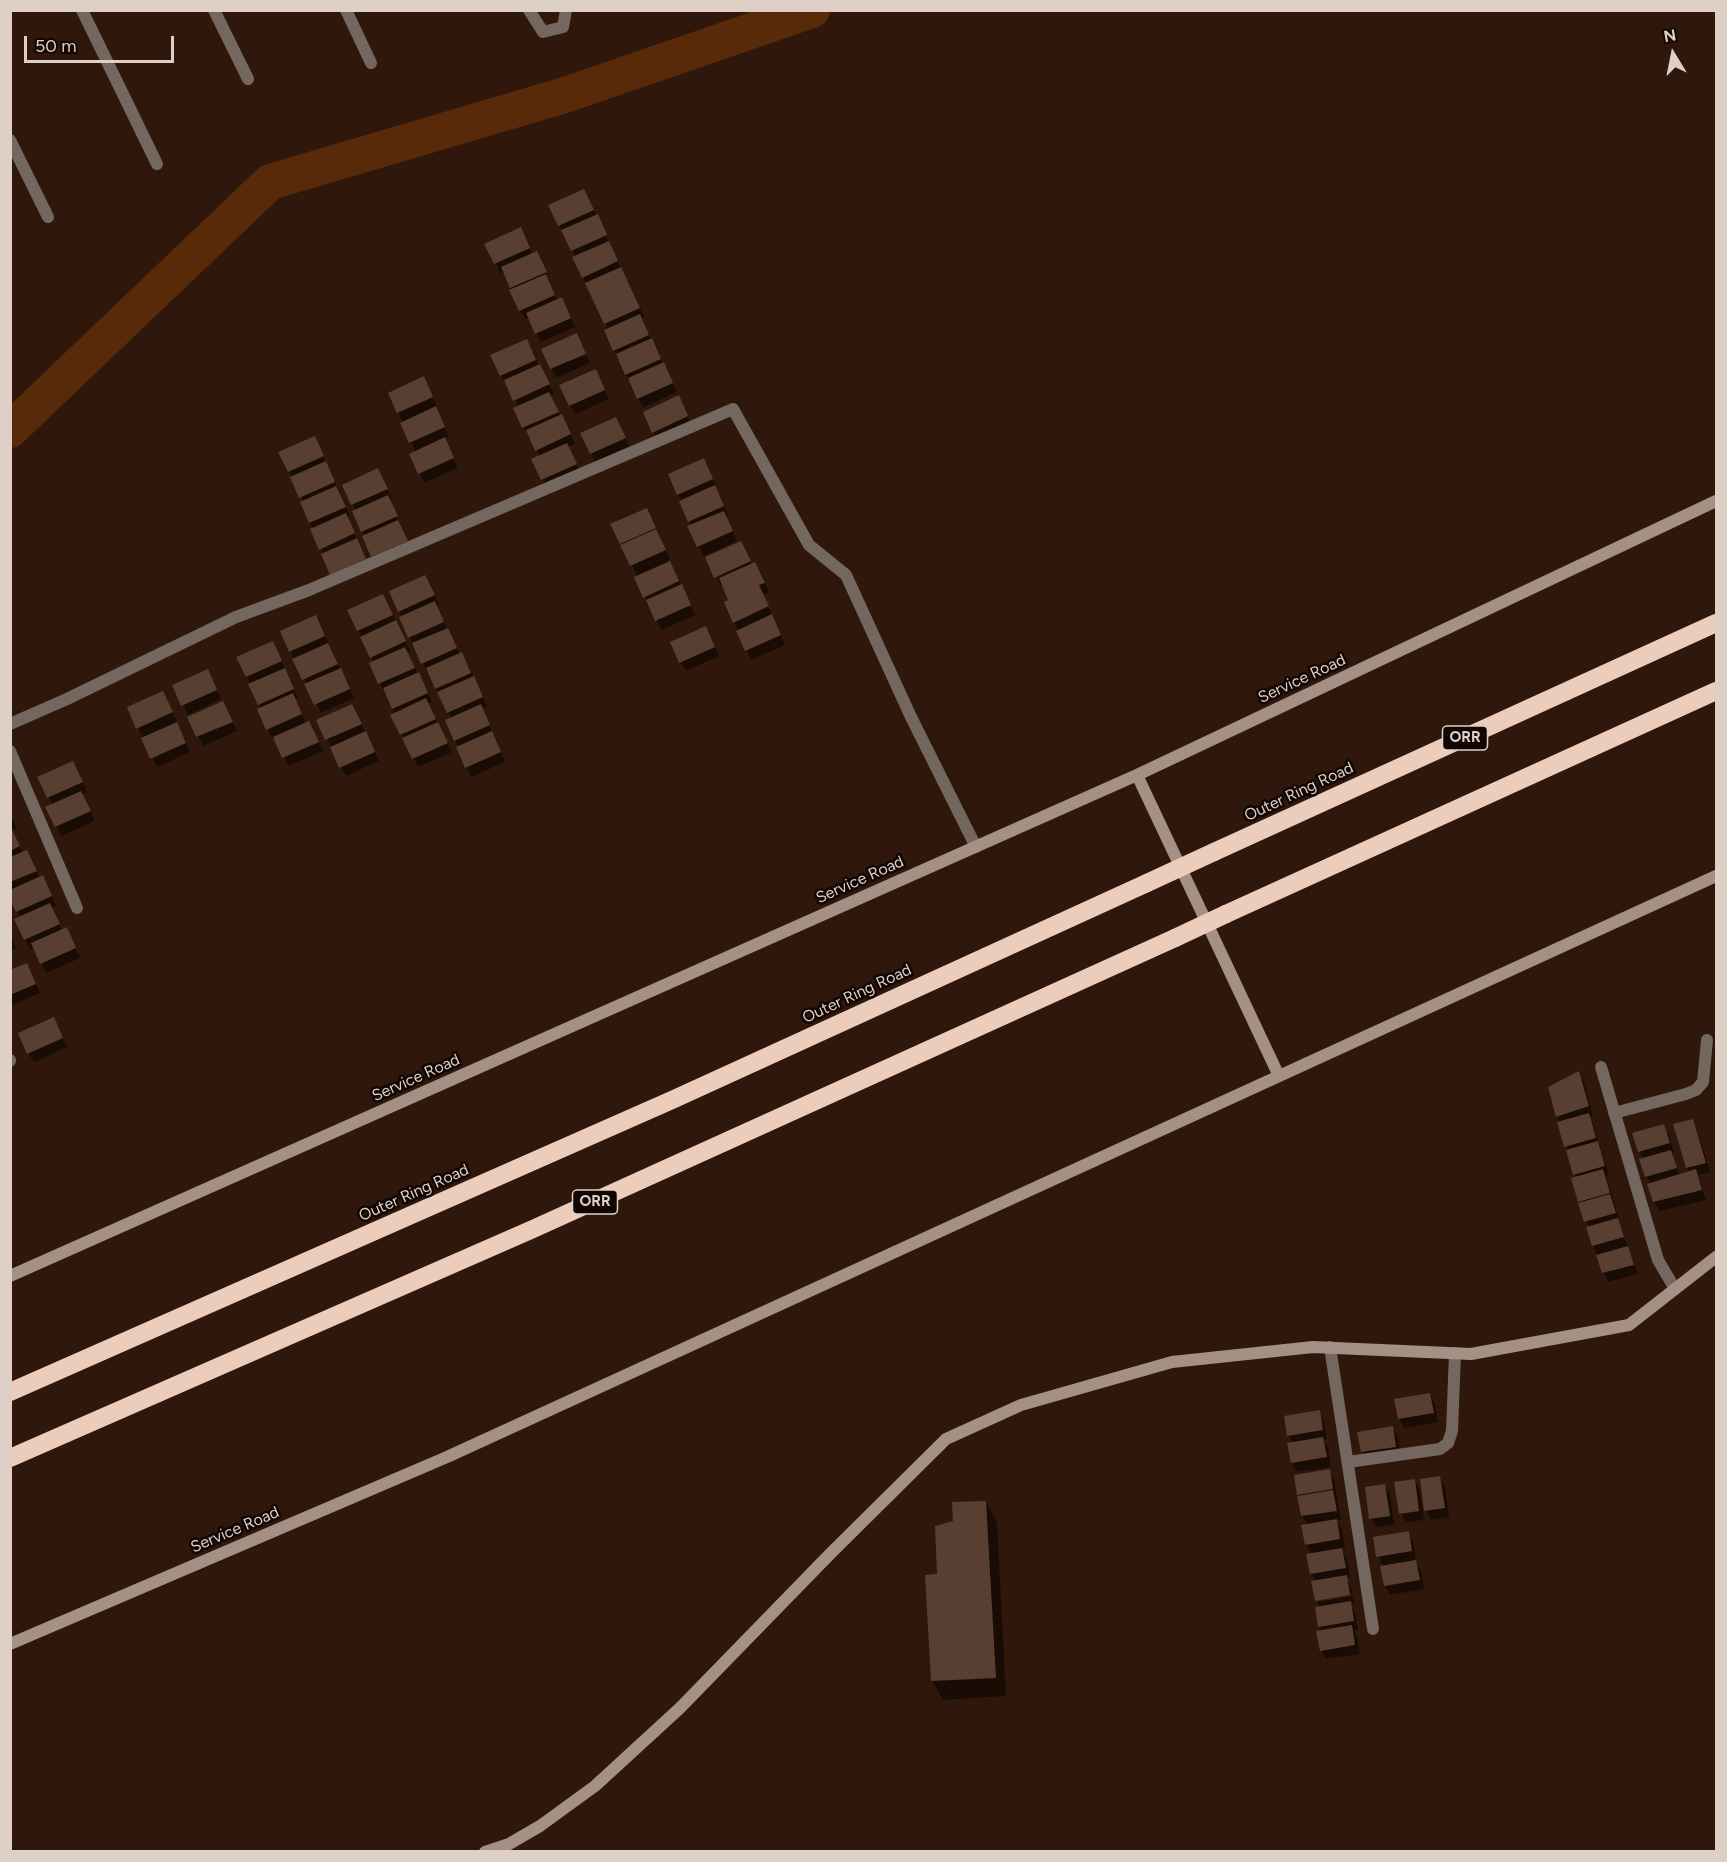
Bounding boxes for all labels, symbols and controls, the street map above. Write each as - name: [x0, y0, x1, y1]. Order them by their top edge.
- scale bar: [27, 24, 177, 62]
- north arrow: [1643, 24, 1703, 84]
- text: N: [1662, 25, 1678, 46]
- text: 50 m: [35, 35, 77, 57]
- street label: Service Road: [1255, 650, 1349, 708]
- road number: ORR: [1442, 726, 1488, 750]
- street label: Outer Ring Road: [1241, 758, 1357, 826]
- street label: Service Road: [813, 852, 907, 908]
- street label: Outer Ring Road: [799, 960, 915, 1028]
- street label: Service Road: [369, 1050, 463, 1106]
- street label: Outer Ring Road: [356, 1160, 472, 1226]
- road number: ORR: [572, 1190, 618, 1214]
- street label: Service Road: [188, 1503, 282, 1557]

